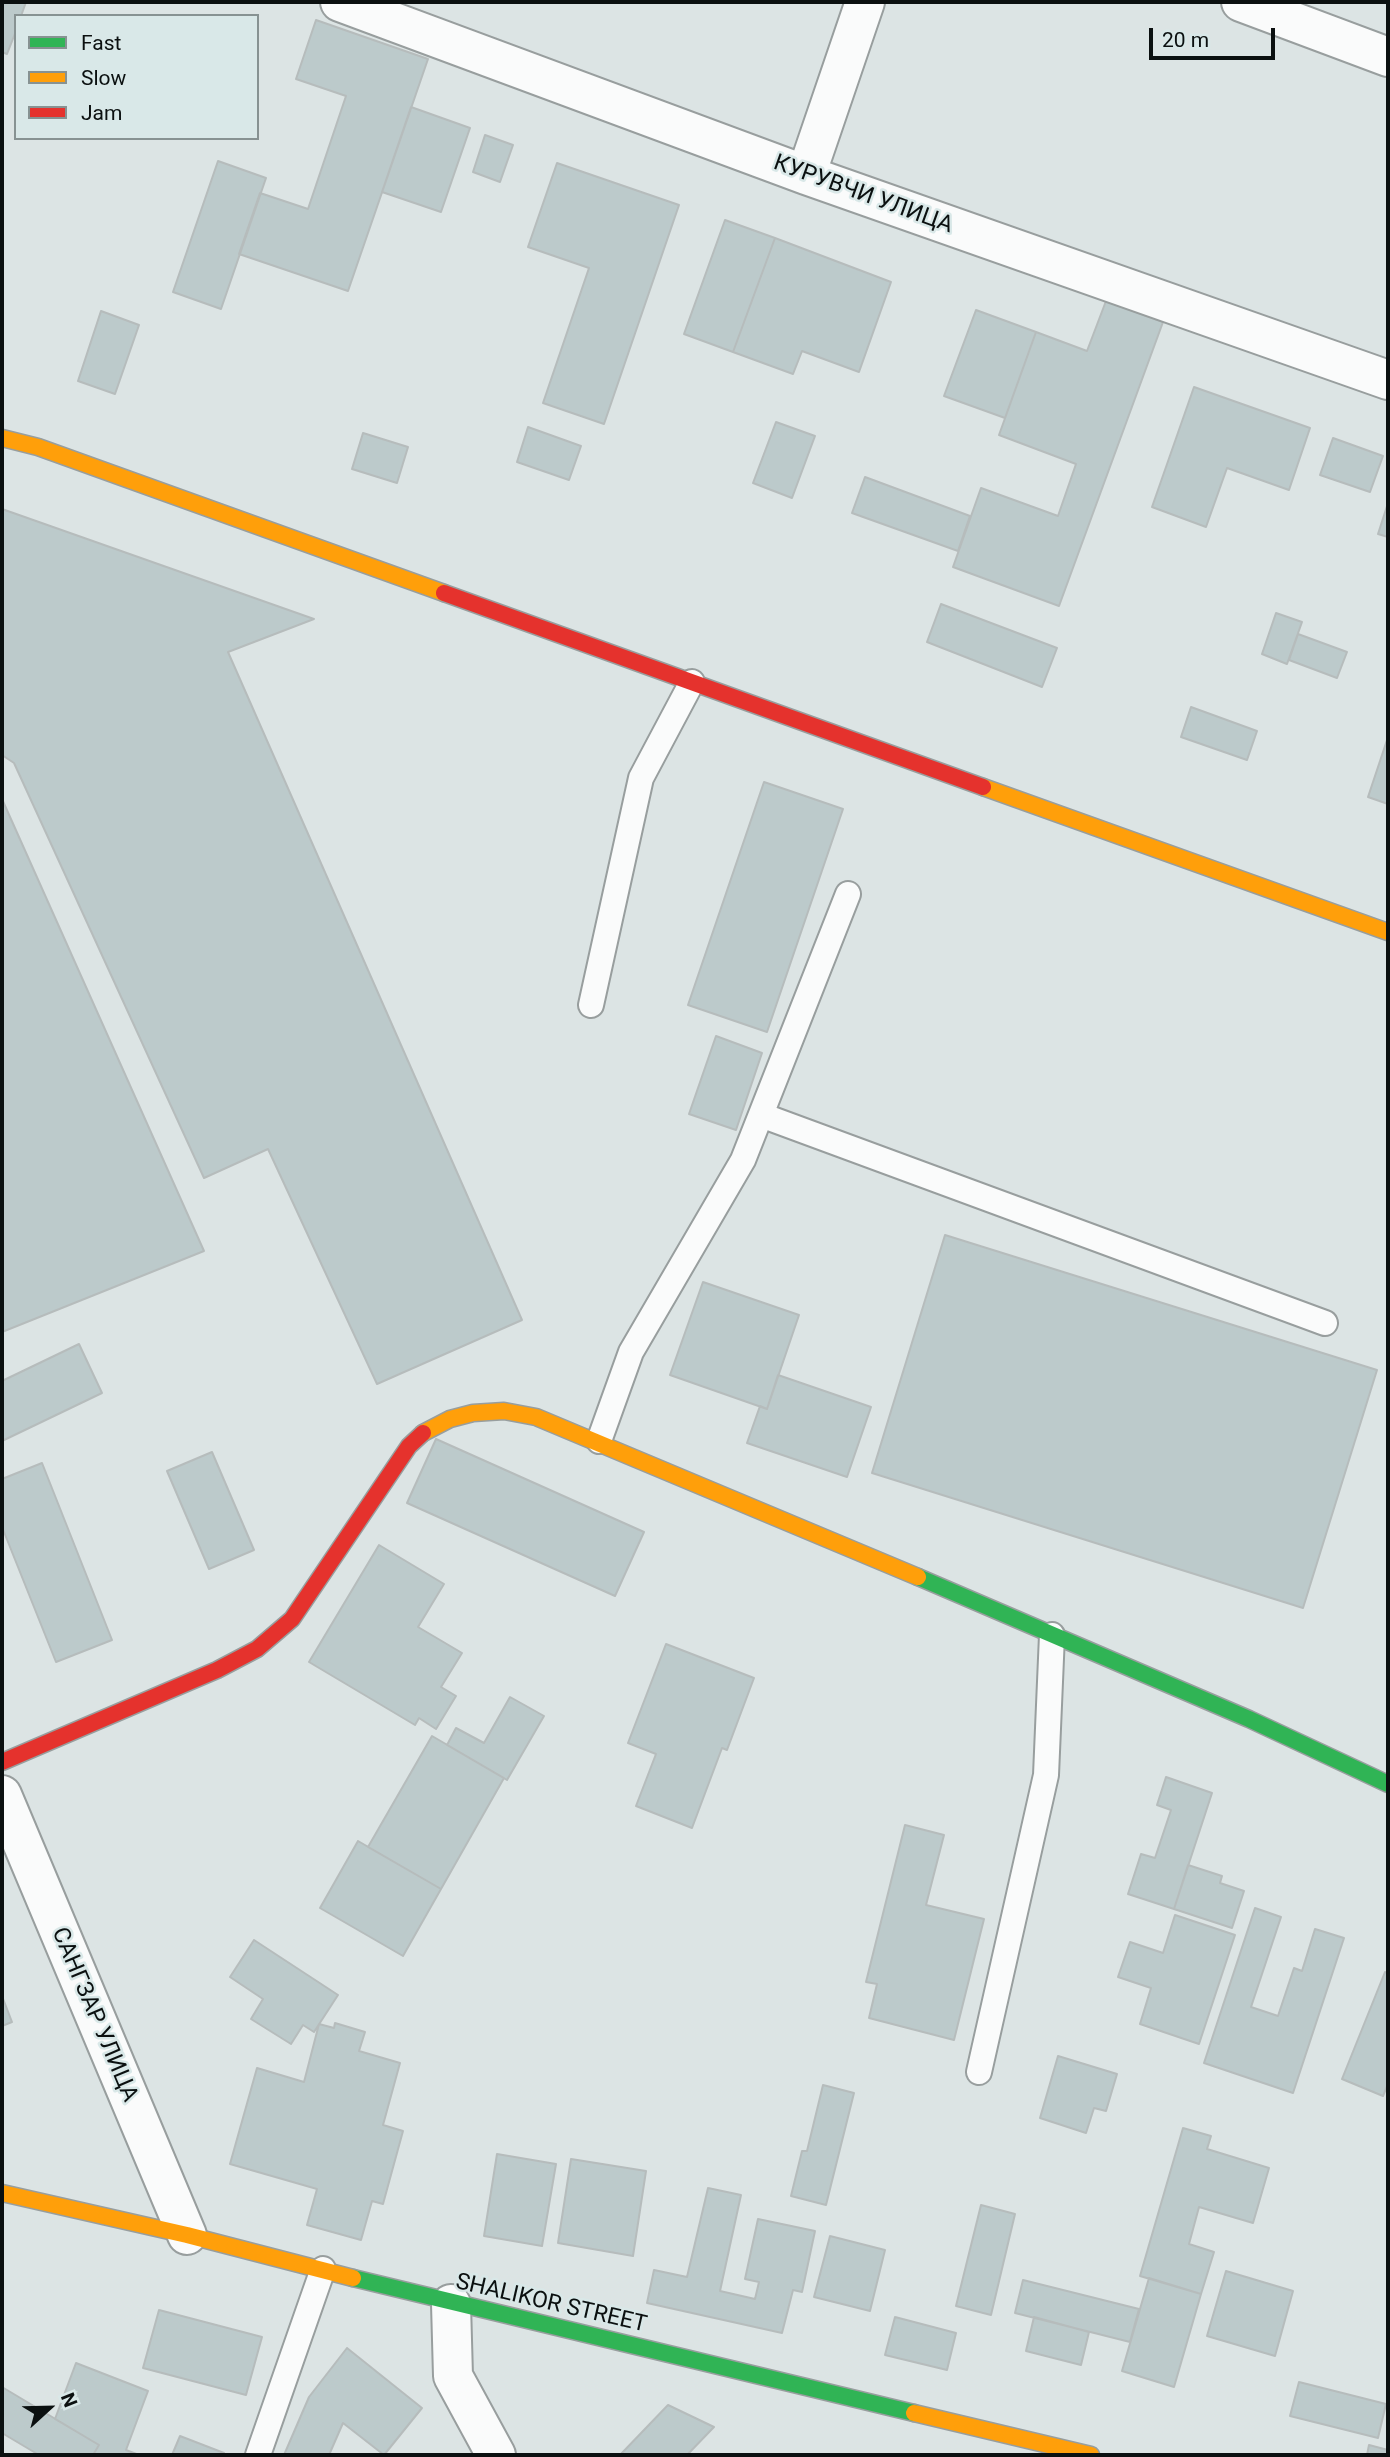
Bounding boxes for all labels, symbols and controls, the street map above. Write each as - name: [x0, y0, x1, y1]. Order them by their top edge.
- legend: [14, 14, 259, 140]
- scale bar: [1152, 14, 1278, 58]
- text: 20 m: [1162, 28, 1209, 52]
- text: Fast: [81, 31, 121, 55]
- text: Slow: [81, 66, 126, 90]
- text: Jam: [81, 101, 122, 125]
- street label: КУРУВЧИ УЛИЦА: [769, 150, 957, 240]
- street label: САНГЗАР УЛИЦА: [45, 1924, 143, 2106]
- street label: SHАLIKOR STREET: [453, 2269, 649, 2339]
- north arrow: [14, 2373, 84, 2443]
- text: N: [56, 2389, 82, 2410]

